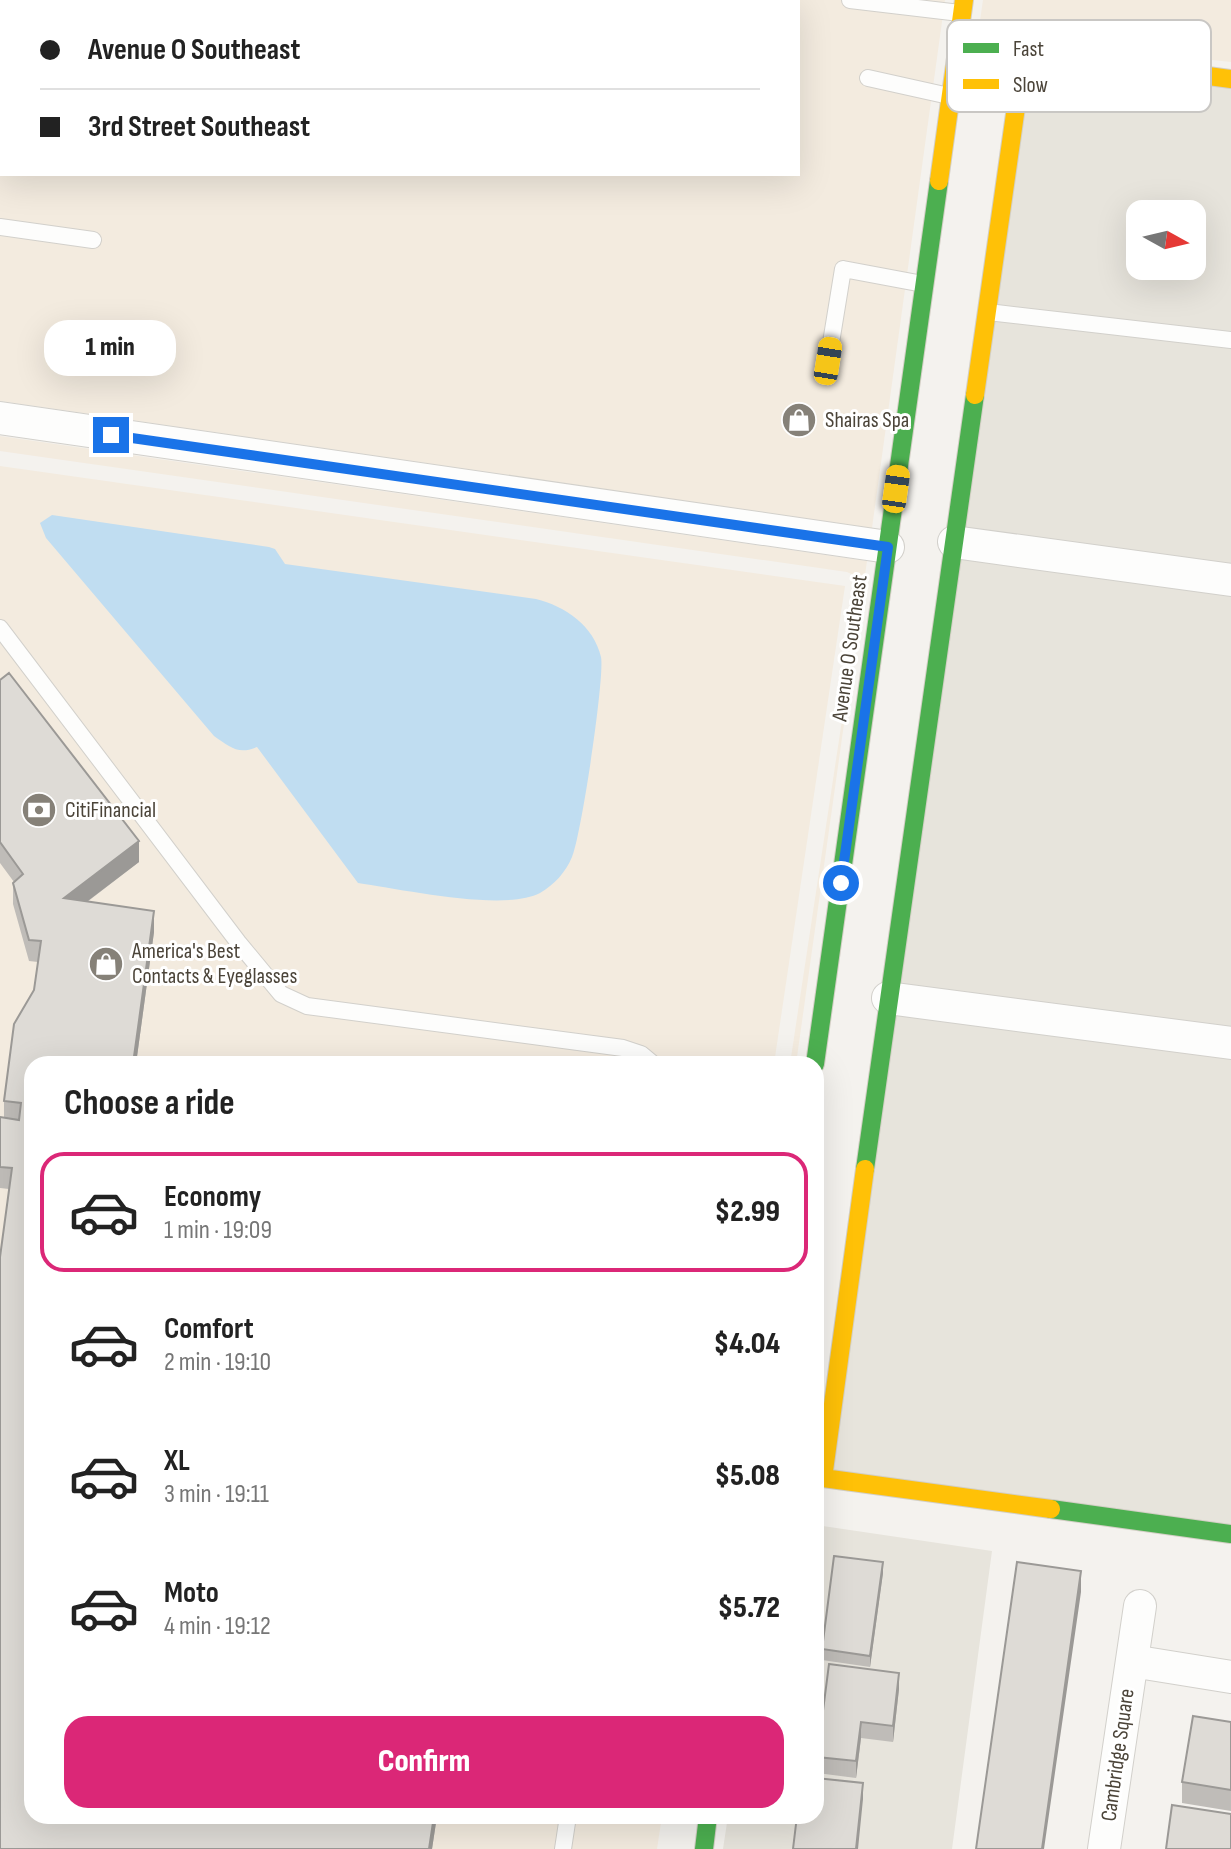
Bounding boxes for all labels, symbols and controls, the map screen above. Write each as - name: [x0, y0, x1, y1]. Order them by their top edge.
- legend: [947, 20, 1211, 112]
- text: Avenue O Southeast: [88, 32, 300, 68]
- text: Fast: [1013, 36, 1044, 63]
- text: Slow: [1013, 72, 1048, 99]
- text: 3rd Street Southeast: [88, 109, 310, 145]
- north arrow: [1126, 200, 1206, 280]
- map controls: [1126, 200, 1206, 280]
- callout: 1 min: [45, 319, 177, 375]
- text: 1 min: [85, 332, 135, 363]
- car: [812, 335, 844, 387]
- shop icon: Shairas Spa: [780, 401, 818, 439]
- place label: Shairas Spa: [825, 407, 909, 434]
- route end: [93, 417, 129, 453]
- car: [881, 464, 911, 514]
- street label: Avenue O Southeast: [826, 573, 874, 724]
- bank icon: CitiFinancial: [20, 791, 58, 829]
- place label: CitiFinancial: [65, 797, 156, 824]
- route start: [823, 865, 859, 901]
- place label: America's Best Contacts & Eyeglasses: [131, 938, 297, 990]
- shop icon: America's Best Contacts & Eyeglasses: [87, 945, 125, 983]
- text: Choose a ride: [64, 1082, 235, 1125]
- icon: car: [68, 1176, 140, 1248]
- text: Economy: [164, 1179, 261, 1215]
- text: $2.99: [715, 1194, 780, 1230]
- text: 1 min · 19:09: [164, 1215, 272, 1246]
- icon: car: [68, 1308, 140, 1380]
- text: Comfort: [164, 1311, 254, 1347]
- text: $4.04: [714, 1326, 780, 1362]
- text: 2 min · 19:10: [164, 1347, 271, 1378]
- icon: car: [68, 1440, 140, 1512]
- text: XL: [164, 1443, 190, 1479]
- text: $5.08: [715, 1458, 780, 1494]
- text: 3 min · 19:11: [164, 1479, 269, 1510]
- icon: car: [68, 1572, 140, 1644]
- text: Moto: [164, 1575, 219, 1611]
- text: $5.72: [718, 1590, 780, 1626]
- text: 4 min · 19:12: [164, 1611, 271, 1642]
- street label: Cambridge Square: [1095, 1687, 1141, 1823]
- button: Confirm: [64, 1716, 784, 1808]

